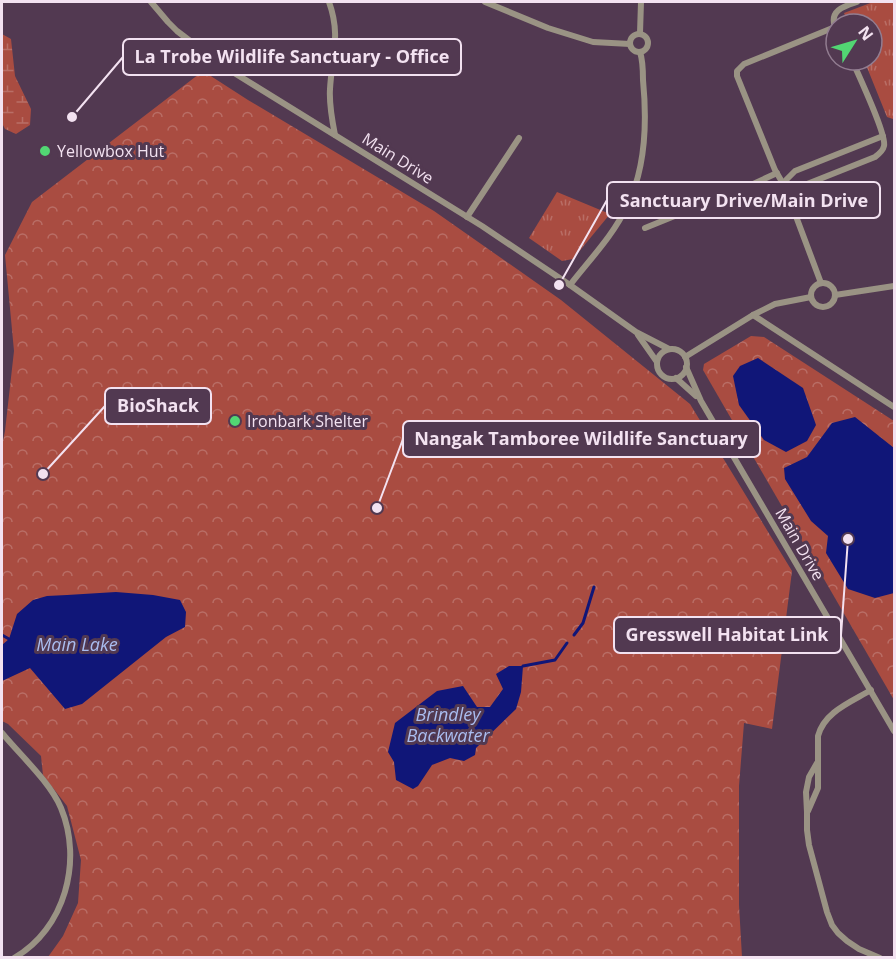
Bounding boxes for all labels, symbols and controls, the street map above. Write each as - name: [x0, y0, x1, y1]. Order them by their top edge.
- north arrow: [824, 12, 884, 72]
- text: N: [853, 21, 879, 45]
- callout: La Trobe Wildlife Sanctuary - Office: [123, 39, 461, 75]
- text: La Trobe Wildlife Sanctuary - Office: [135, 44, 449, 68]
- street label: Main Drive: [358, 127, 438, 189]
- place label: Yellowbox Hut: [57, 140, 165, 162]
- marker: Yellowbox Hut: [38, 144, 52, 158]
- callout: Sanctuary Drive/Main Drive: [607, 182, 880, 218]
- text: Sanctuary Drive/Main Drive: [620, 188, 868, 212]
- callout: BioShack: [105, 388, 211, 424]
- text: BioShack: [117, 393, 200, 417]
- place label: Ironbark Shelter: [247, 410, 369, 432]
- marker: Ironbark Shelter: [228, 414, 242, 428]
- callout: Nangak Tamboree Wildlife Sanctuary: [403, 421, 760, 457]
- text: Nangak Tamboree Wildlife Sanctuary: [414, 426, 749, 450]
- street label: Main Drive: [770, 504, 830, 584]
- callout: Gresswell Habitat Link: [614, 617, 841, 653]
- text: Gresswell Habitat Link: [626, 622, 829, 646]
- water label: Main Lake: [36, 632, 118, 656]
- water label: Brindley Backwater: [407, 702, 490, 747]

